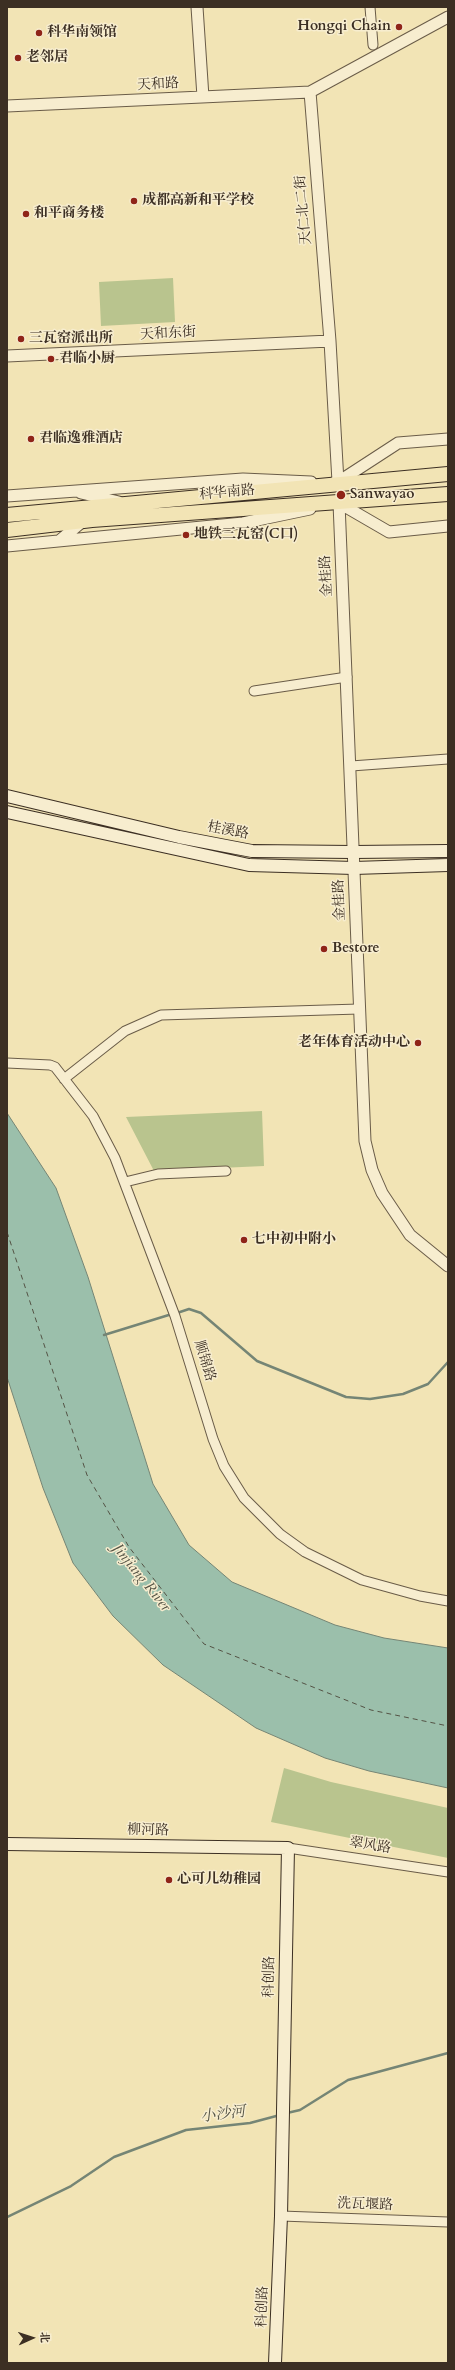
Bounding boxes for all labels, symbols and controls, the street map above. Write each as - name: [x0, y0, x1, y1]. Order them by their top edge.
- place label: Hongqi Chain: [298, 19, 391, 35]
- marker: Hongqi Chain: [394, 22, 404, 32]
- place label: 科华南领馆: [47, 25, 117, 41]
- marker: 科华南领馆: [34, 28, 44, 38]
- place label: 老邻居: [26, 50, 68, 66]
- marker: 老邻居: [13, 53, 23, 63]
- street label: 天和路: [137, 76, 179, 94]
- street label: 天仁北二街: [293, 174, 315, 246]
- place label: 成都高新和平学校: [142, 193, 254, 209]
- marker: 成都高新和平学校: [129, 196, 139, 206]
- place label: 和平商务楼: [34, 206, 104, 222]
- marker: 和平商务楼: [21, 209, 31, 219]
- street label: 天和东街: [140, 324, 196, 344]
- place label: 三瓦窑派出所: [29, 331, 113, 347]
- marker: 三瓦窑派出所: [16, 334, 26, 344]
- place label: 君临小厨: [59, 351, 115, 367]
- marker: 君临小厨: [46, 354, 56, 364]
- place label: 君临逸雅酒店: [39, 431, 123, 447]
- marker: 君临逸雅酒店: [26, 434, 36, 444]
- street label: 科华南路: [198, 482, 256, 504]
- place label: Sanwayao: [350, 487, 414, 503]
- marker: Sanwayao: [335, 489, 347, 501]
- place label: 地铁三瓦窑(C口): [194, 527, 298, 543]
- marker: 地铁三瓦窑(C口): [181, 530, 191, 540]
- street label: 金桂路: [318, 555, 336, 597]
- street label: 桂溪路: [206, 819, 250, 843]
- street label: 金桂路: [331, 879, 349, 921]
- place label: Bestore: [332, 941, 379, 957]
- marker: Bestore: [319, 944, 329, 954]
- place label: 老年体育活动中心: [298, 1035, 410, 1051]
- marker: 老年体育活动中心: [413, 1038, 423, 1048]
- place label: 七中初中附小: [252, 1232, 336, 1248]
- marker: 七中初中附小: [239, 1235, 249, 1245]
- street label: 顺锦路: [190, 1338, 218, 1384]
- water label: Jinjiang River: [108, 1541, 174, 1615]
- street label: 柳河路: [127, 1822, 169, 1840]
- street label: 翠风路: [348, 1834, 392, 1858]
- place label: 心可儿幼稚园: [177, 1872, 261, 1888]
- marker: 心可儿幼稚园: [164, 1875, 174, 1885]
- street label: 科创路: [261, 1956, 279, 1998]
- water label: 小沙河: [200, 2103, 246, 2127]
- street label: 洗瓦堰路: [337, 2196, 393, 2214]
- street label: 科创路: [254, 2286, 272, 2328]
- north arrow: [12, 2318, 52, 2358]
- text: 北: [37, 2331, 52, 2343]

